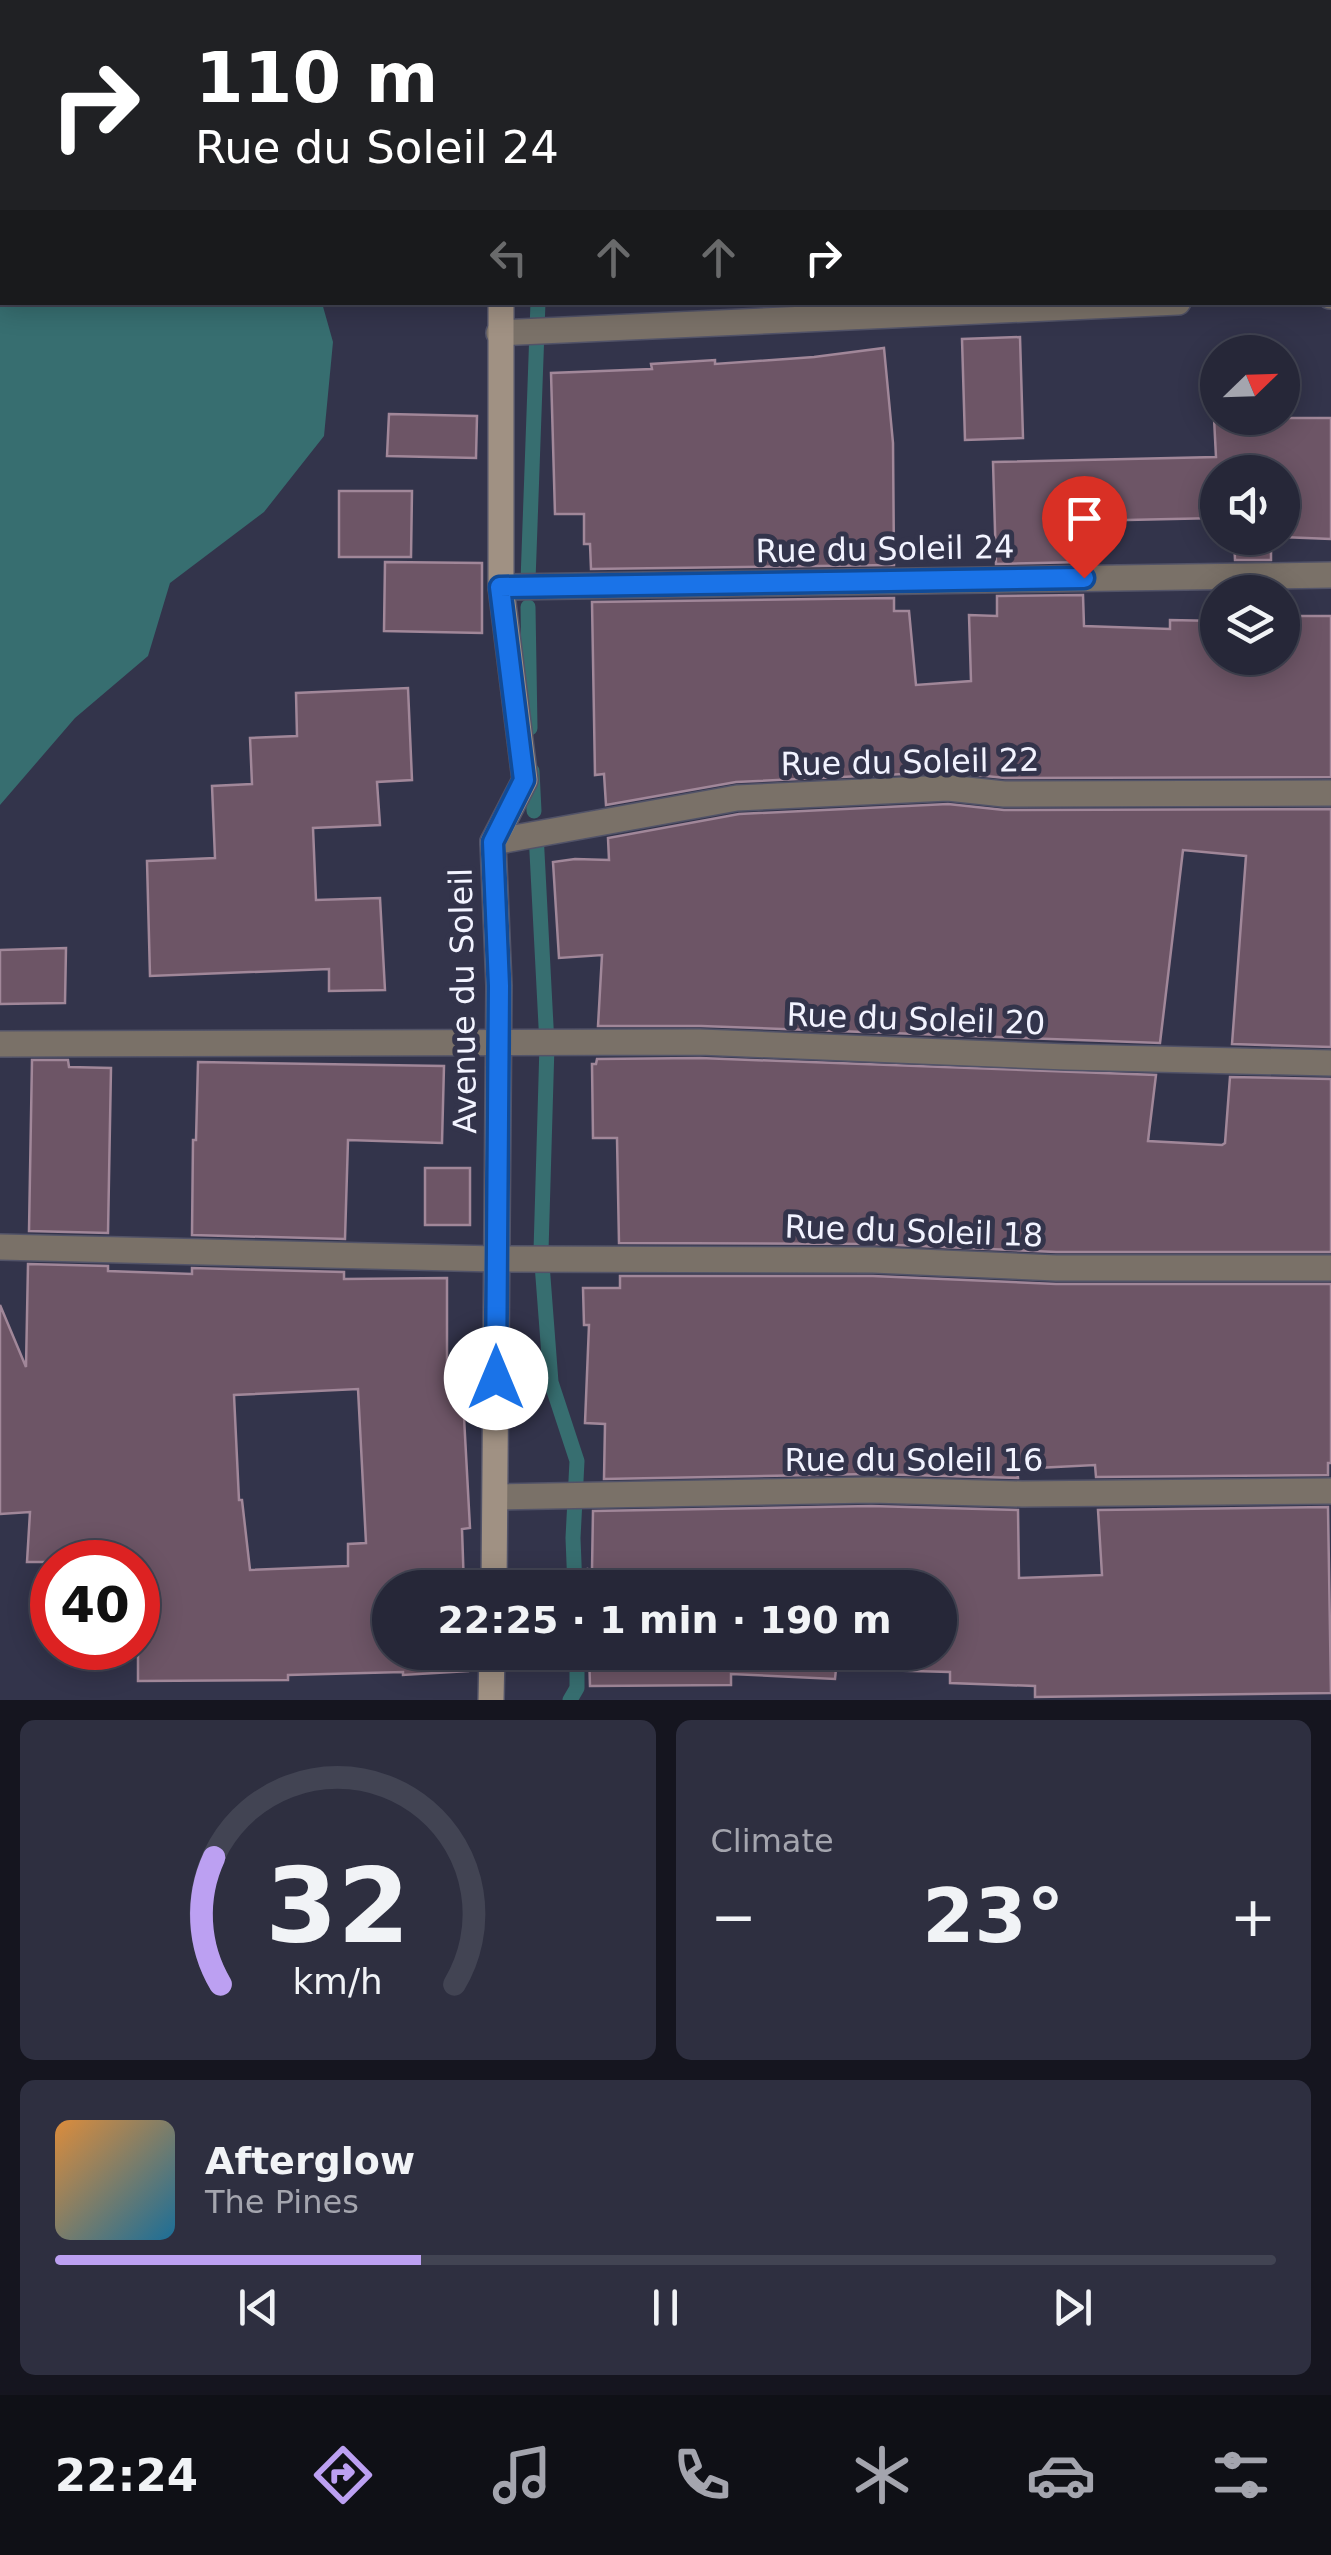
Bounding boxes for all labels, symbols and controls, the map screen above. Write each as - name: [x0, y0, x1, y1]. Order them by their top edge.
- text: 110 m: [195, 37, 438, 119]
- icon: right: [30, 40, 160, 170]
- text: Rue du Soleil 24: [195, 121, 559, 174]
- icon: left: [481, 230, 536, 285]
- icon: ahead: [586, 230, 641, 285]
- icon: ahead: [691, 230, 746, 285]
- icon: right: [796, 230, 851, 285]
- north arrow: [1200, 335, 1300, 435]
- map controls: [1200, 335, 1300, 675]
- button: sound: [1200, 455, 1300, 555]
- pin: [1042, 476, 1127, 579]
- icon: arrive: [1057, 491, 1112, 546]
- street label: Rue du Soleil 24: [755, 528, 1015, 570]
- button: layers: [1200, 575, 1300, 675]
- street label: Rue du Soleil 22: [780, 741, 1040, 783]
- street label: Avenue du Soleil: [442, 868, 484, 1134]
- street label: Rue du Soleil 20: [786, 995, 1046, 1043]
- street label: Rue du Soleil 18: [784, 1207, 1044, 1255]
- position arrow: [444, 1326, 548, 1430]
- street label: Rue du Soleil 16: [785, 1441, 1043, 1479]
- speed limit sign: 40: [30, 1540, 160, 1670]
- text: 22:25 · 1 min · 190 m: [437, 1598, 892, 1642]
- text: Climate: [711, 1822, 834, 1860]
- text: 32: [265, 1845, 410, 1967]
- text: 23°: [922, 1872, 1064, 1960]
- text: −: [711, 1885, 757, 1949]
- text: +: [1230, 1885, 1276, 1949]
- text: km/h: [293, 1961, 383, 2002]
- text: Afterglow: [205, 2139, 415, 2183]
- text: The Pines: [205, 2183, 359, 2221]
- icon: previous: [231, 2280, 286, 2335]
- icon: pause: [638, 2280, 693, 2335]
- icon: next: [1045, 2280, 1100, 2335]
- icon: directions: [308, 2440, 378, 2510]
- icon: music: [487, 2440, 557, 2510]
- icon: phone: [667, 2440, 737, 2510]
- icon: climate: [847, 2440, 917, 2510]
- icon: car: [1026, 2440, 1096, 2510]
- icon: filters: [1206, 2440, 1276, 2510]
- text: 22:24: [55, 2449, 198, 2502]

